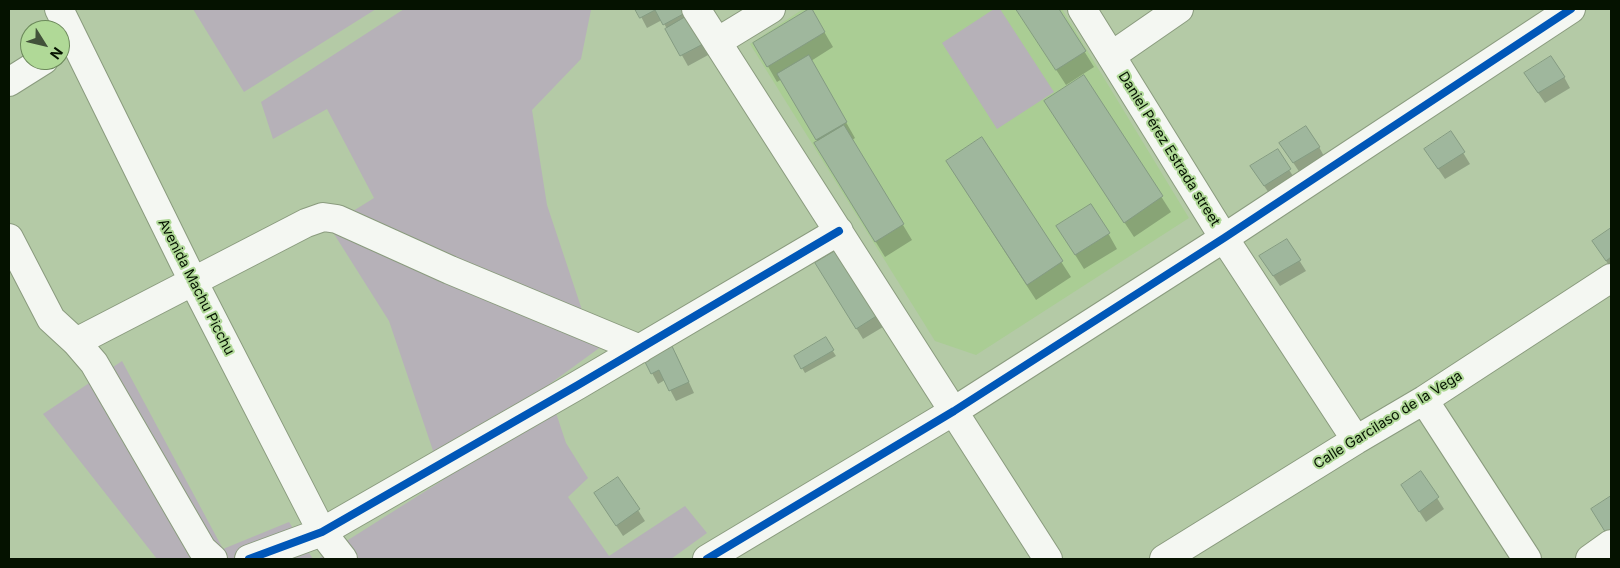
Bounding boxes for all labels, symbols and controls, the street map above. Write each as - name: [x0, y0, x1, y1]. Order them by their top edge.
- north arrow: [20, 20, 70, 70]
- text: N: [47, 44, 67, 63]
- street label: Daniel Pérez Estrada street: [1115, 69, 1223, 229]
- street label: Avenida Machu Picchu: [154, 216, 238, 358]
- street label: Calle Garcilaso de la Vega: [1311, 367, 1465, 473]

